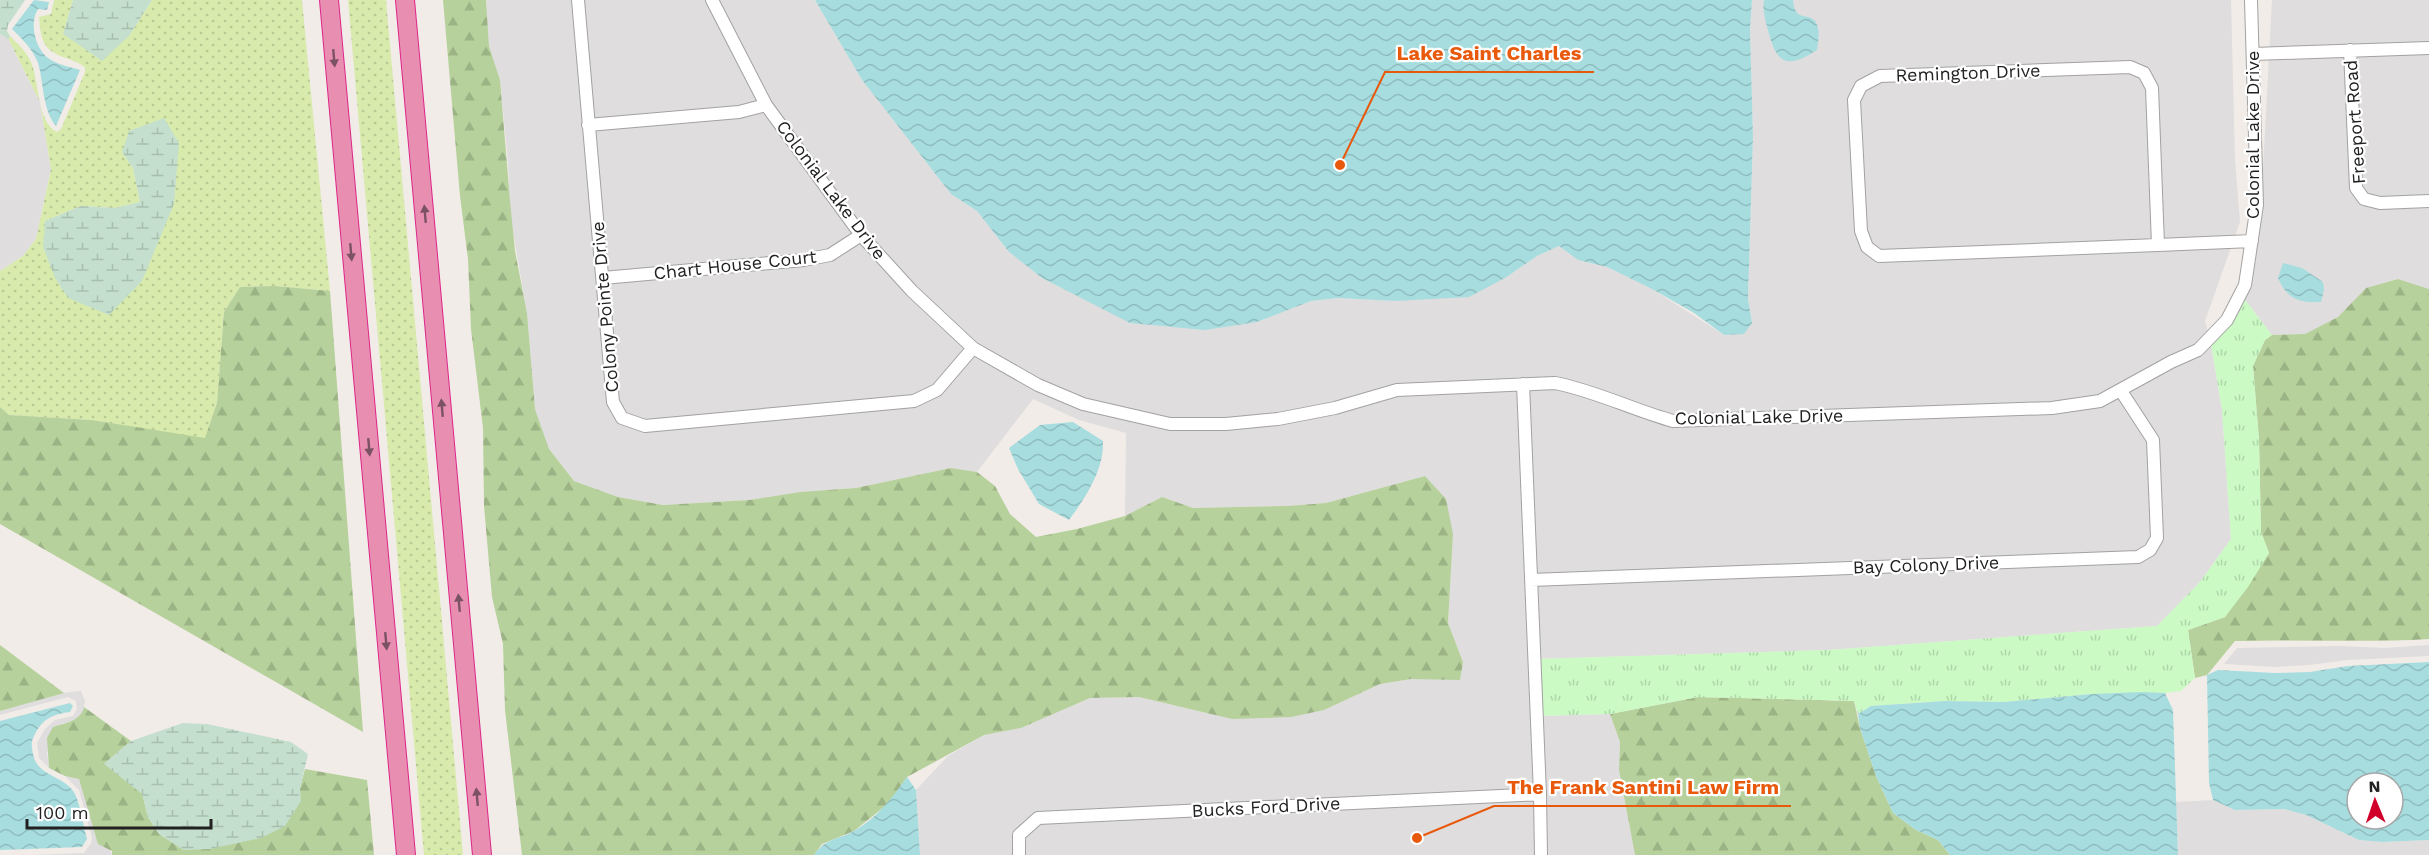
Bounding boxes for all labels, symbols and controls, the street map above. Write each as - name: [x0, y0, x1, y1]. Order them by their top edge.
- callout: Lake Saint Charles: [1385, 34, 1594, 72]
- text: Lake Saint Charles: [1397, 41, 1582, 65]
- one-way arrow: [329, 49, 339, 68]
- street label: Colonial Lake Drive: [2242, 51, 2263, 219]
- street label: Remington Drive: [1895, 59, 2041, 86]
- street label: Freeport Road: [2340, 59, 2369, 185]
- street label: Colonial Lake Drive: [772, 116, 891, 263]
- one-way arrow: [420, 205, 430, 224]
- street label: Colony Pointe Drive: [587, 221, 622, 393]
- one-way arrow: [346, 243, 356, 262]
- street label: Chart House Court: [652, 245, 818, 284]
- one-way arrow: [437, 399, 447, 418]
- street label: Colonial Lake Drive: [1674, 405, 1844, 428]
- one-way arrow: [364, 437, 374, 456]
- street label: Bay Colony Drive: [1852, 551, 2000, 578]
- one-way arrow: [455, 593, 464, 612]
- one-way arrow: [381, 631, 391, 650]
- callout: The Frank Santini Law Firm: [1494, 768, 1791, 806]
- north arrow: [2345, 771, 2405, 831]
- text: The Frank Santini Law Firm: [1507, 775, 1779, 799]
- text: N: [2368, 777, 2381, 796]
- one-way arrow: [472, 787, 482, 806]
- scale bar: [27, 792, 212, 830]
- street label: Bucks Ford Drive: [1191, 792, 1341, 821]
- text: 100 m: [36, 802, 89, 823]

